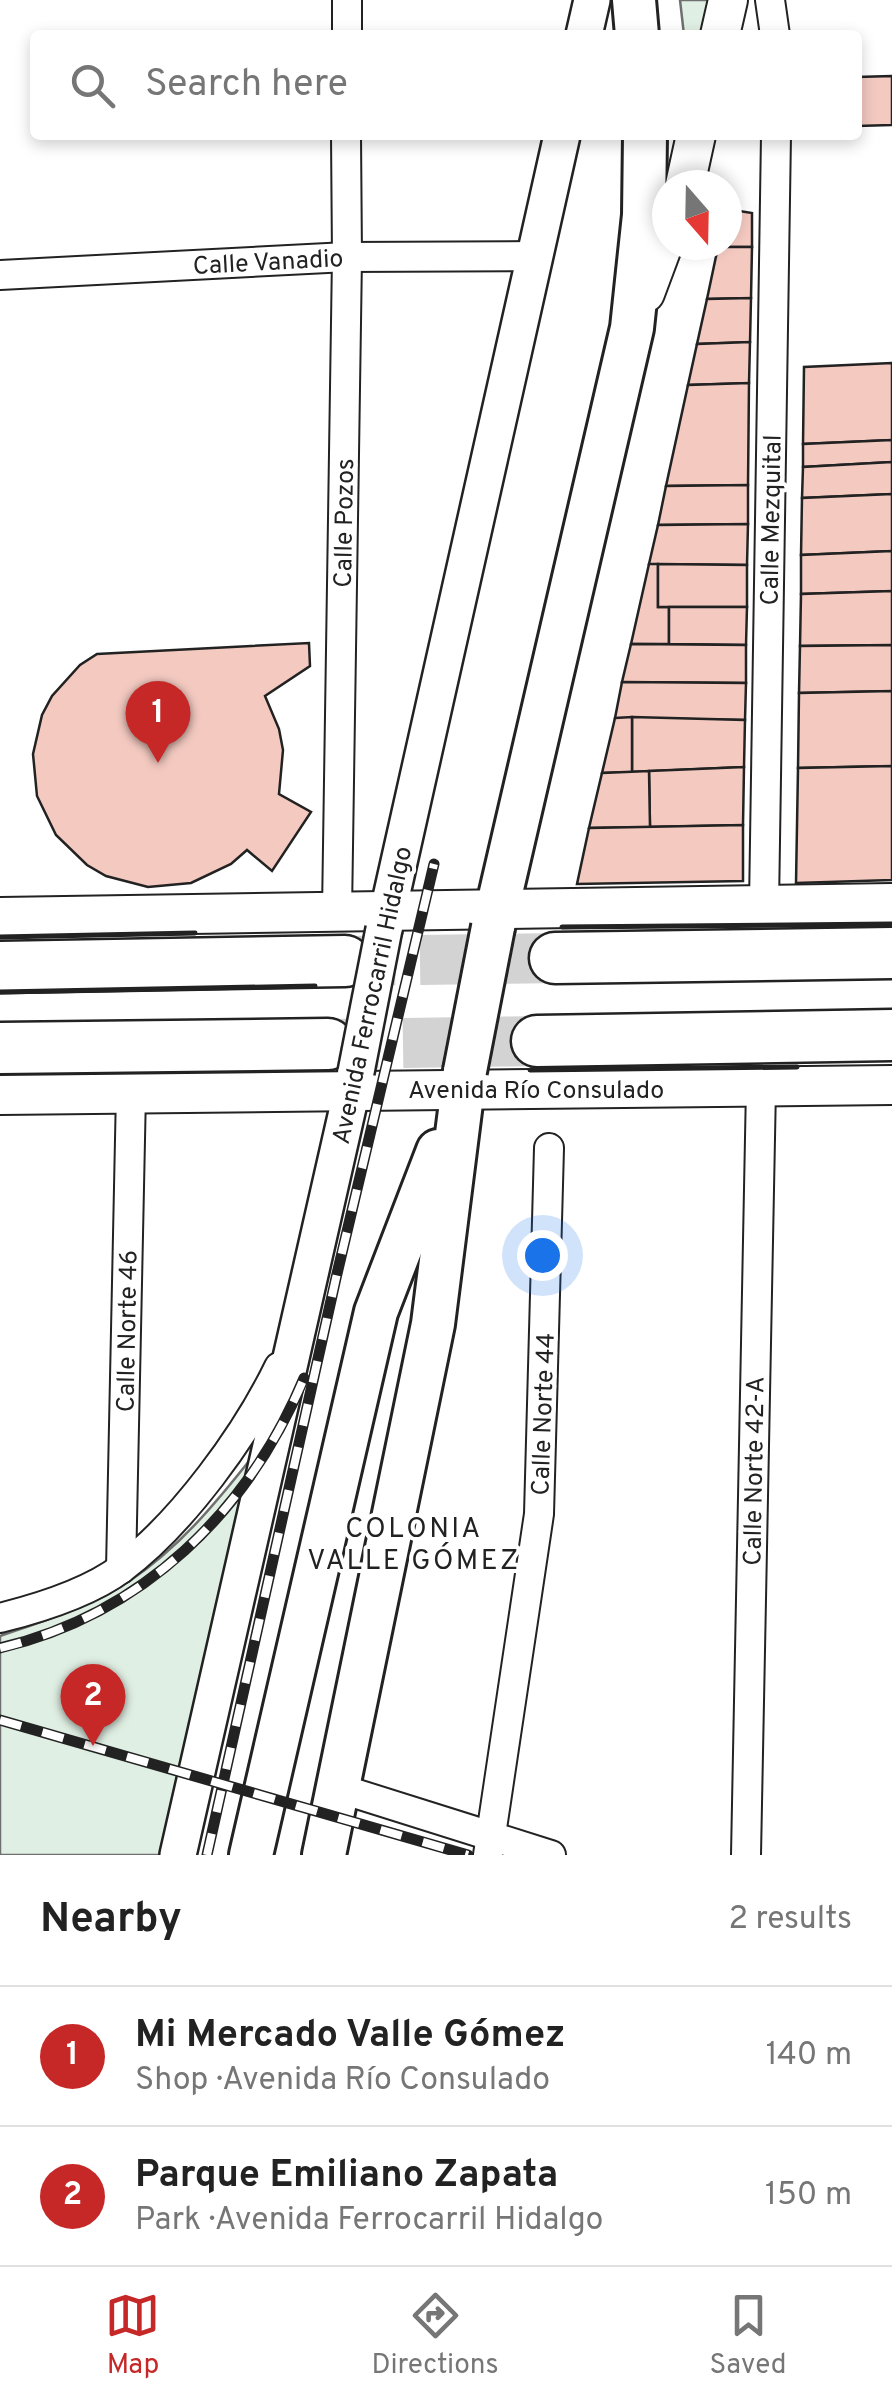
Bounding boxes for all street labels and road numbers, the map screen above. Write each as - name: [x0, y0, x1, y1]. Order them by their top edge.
- street label: Calle Vanadio: [192, 244, 344, 284]
- street label: Calle Mezquital: [756, 434, 790, 606]
- street label: Calle Pozos: [329, 458, 363, 588]
- street label: Avenida Ferrocarril Hidalgo: [327, 844, 421, 1147]
- street label: Avenida Río Consulado: [408, 1076, 664, 1108]
- street label: Calle Norte 46: [112, 1250, 146, 1413]
- street label: Calle Norte 44: [526, 1332, 564, 1496]
- street label: Calle Norte 42-A: [738, 1376, 774, 1566]

